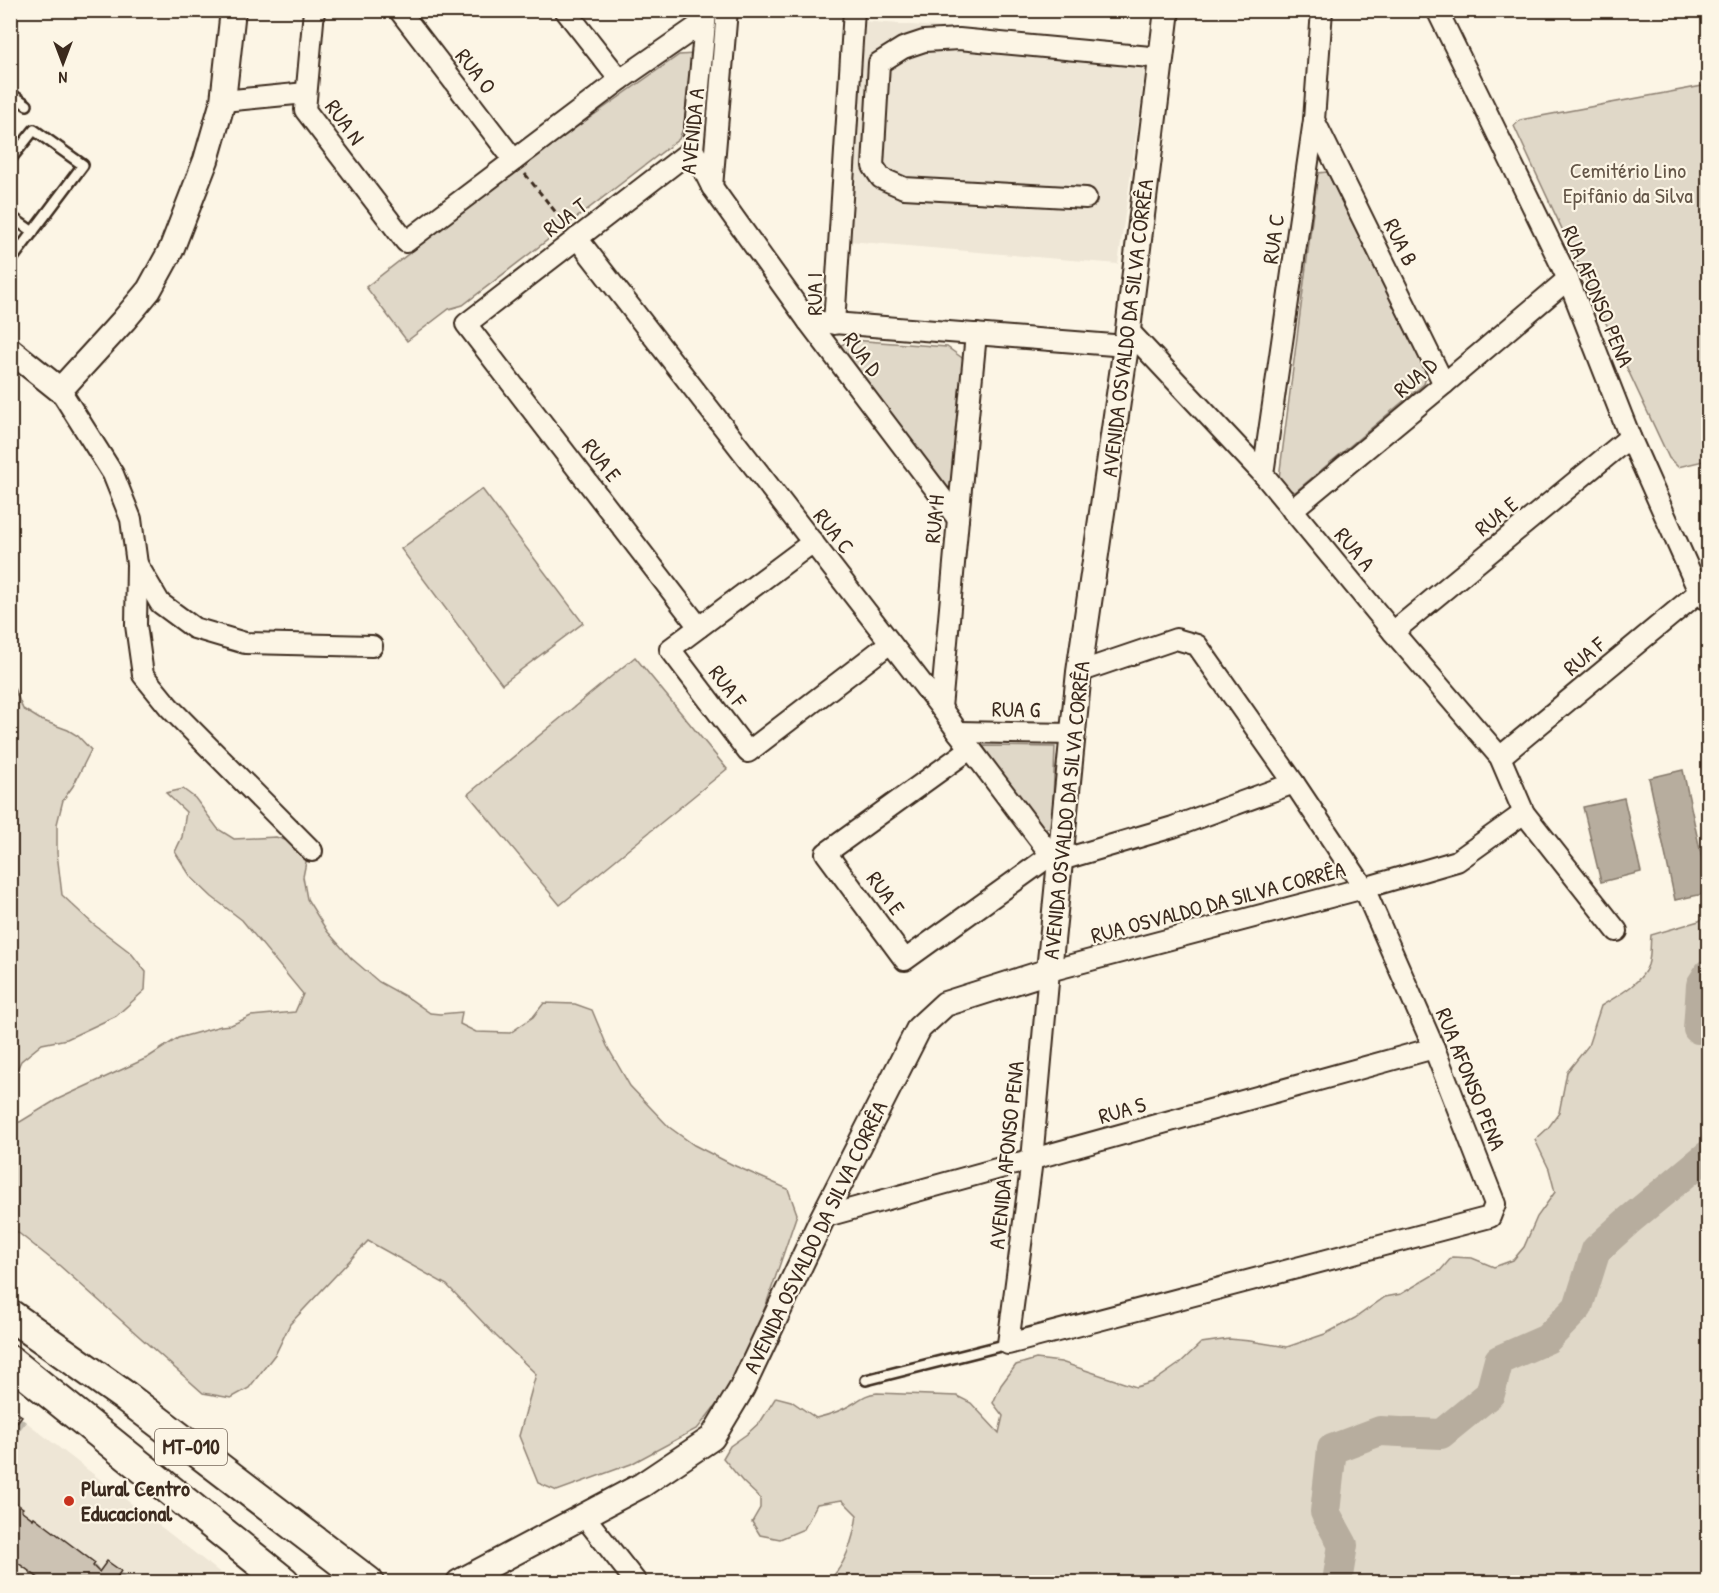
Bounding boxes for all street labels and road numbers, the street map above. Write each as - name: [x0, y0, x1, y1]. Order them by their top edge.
- street label: RUA O: [449, 42, 503, 100]
- street label: AVENIDA A: [673, 86, 711, 176]
- street label: RUA N: [318, 93, 372, 151]
- street label: AVENIDA OSVALDO DA SILVA CORRÊA: [1094, 177, 1160, 479]
- street label: RUA T: [537, 190, 594, 243]
- street label: RUA C: [1255, 212, 1291, 266]
- street label: RUA B: [1377, 213, 1425, 271]
- street label: RUA AFONSO PENA: [1555, 221, 1641, 372]
- street label: RUA I: [799, 272, 829, 316]
- street label: RUA D: [836, 326, 890, 383]
- street label: RUA D: [1387, 350, 1444, 404]
- street label: RUA E: [576, 432, 629, 488]
- street label: RUA E: [1468, 489, 1524, 543]
- street label: RUA H: [917, 494, 951, 544]
- street label: RUA C: [807, 502, 861, 560]
- street label: RUA A: [1328, 521, 1382, 577]
- street label: RUA F: [1557, 629, 1612, 682]
- street label: RUA F: [702, 659, 754, 714]
- street label: AVENIDA OSVALDO DA SILVA CORRÊA: [1035, 659, 1097, 961]
- street label: RUA G: [992, 694, 1041, 724]
- street label: RUA OSVALDO DA SILVA CORRÊA: [1088, 854, 1349, 950]
- street label: RUA E: [860, 865, 912, 921]
- street label: RUA AFONSO PENA: [1429, 1003, 1513, 1155]
- street label: AVENIDA AFONSO PENA: [981, 1059, 1031, 1251]
- street label: RUA S: [1095, 1089, 1149, 1131]
- street label: AVENIDA OSVALDO DA SILVA CORRÊA: [736, 1095, 894, 1378]
- road number: MT-010: [155, 1429, 227, 1465]

